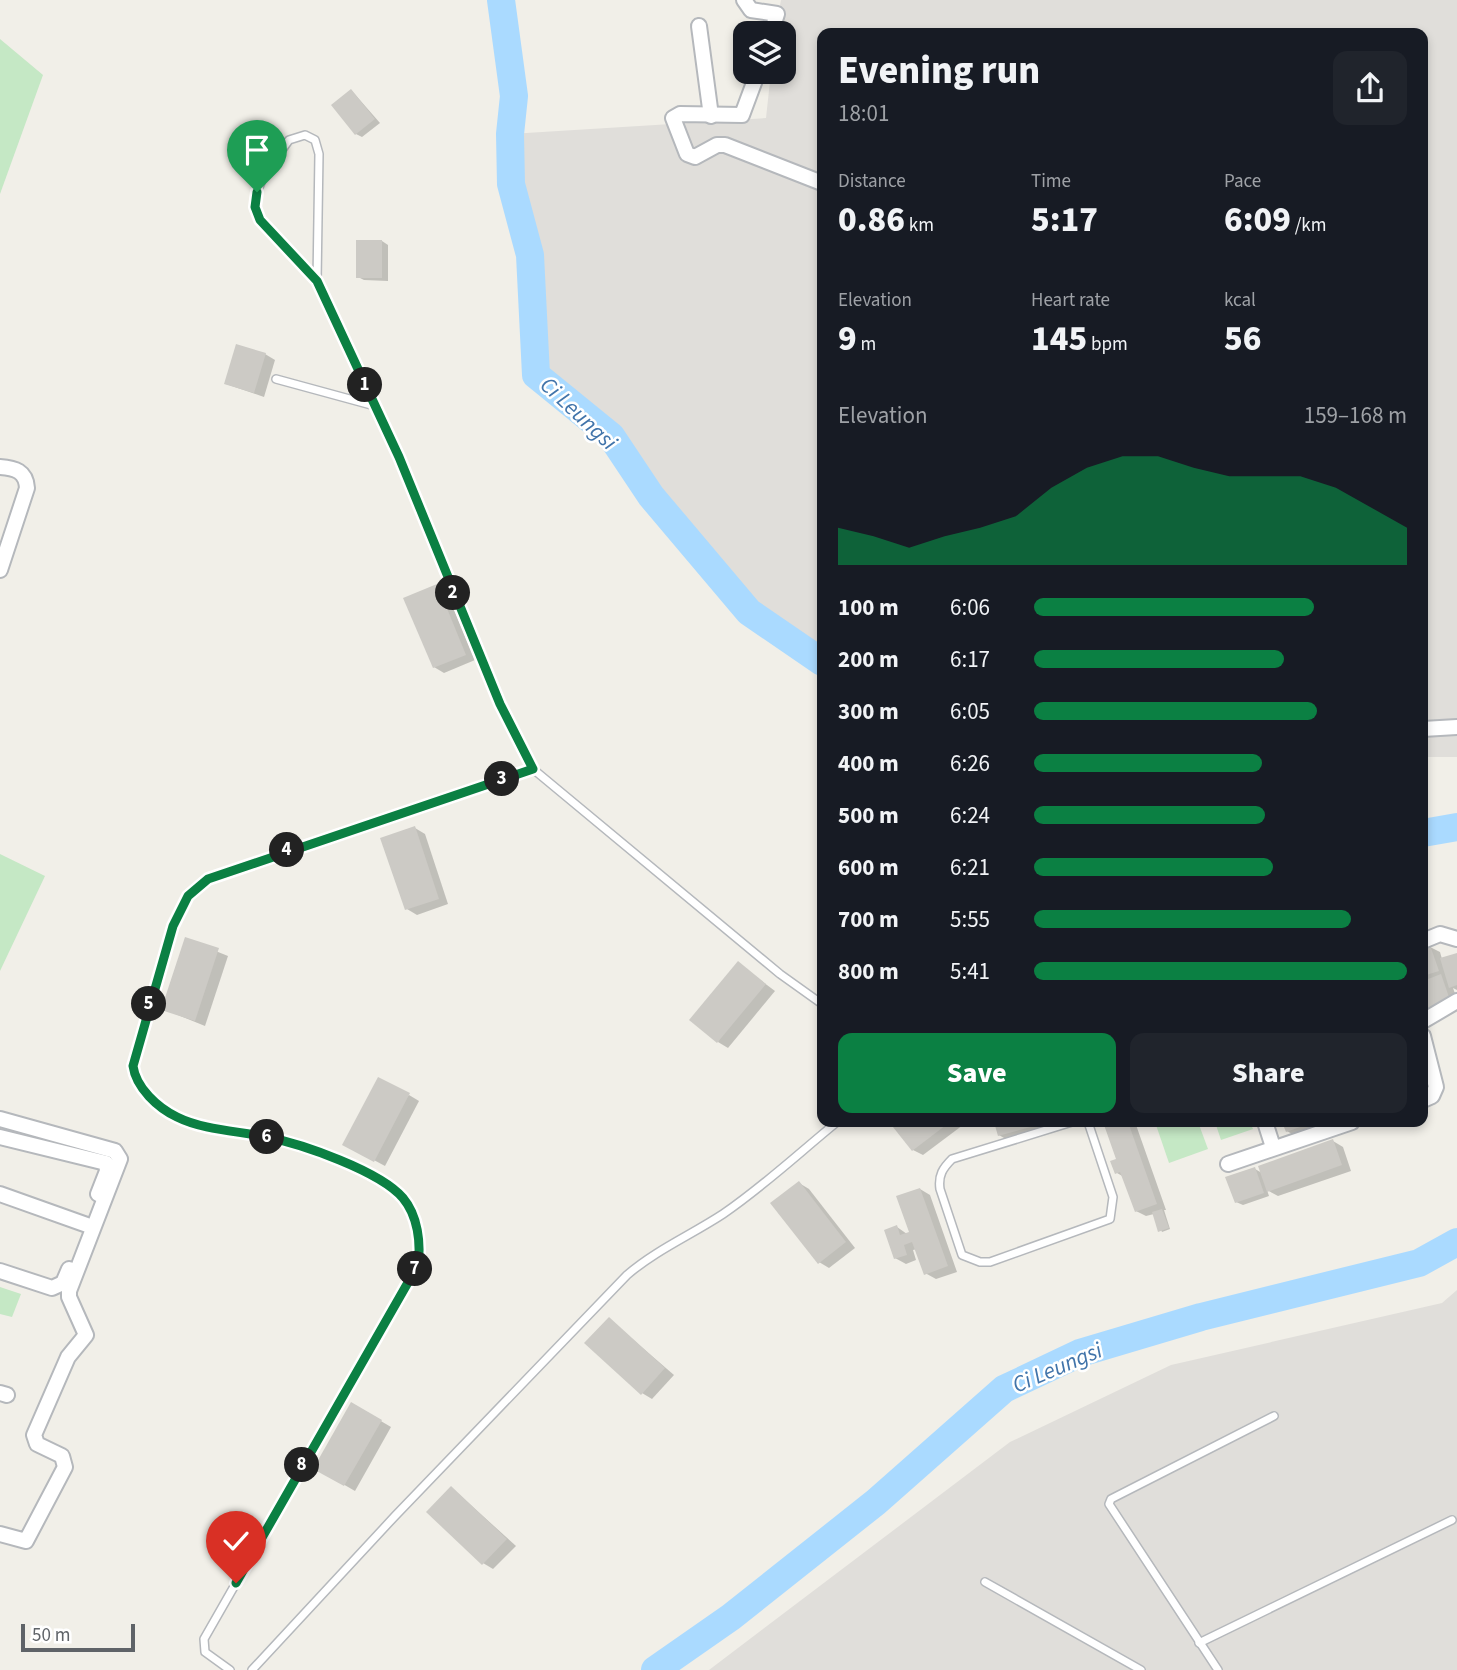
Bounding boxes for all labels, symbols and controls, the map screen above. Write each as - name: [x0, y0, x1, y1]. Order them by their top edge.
- map controls: [733, 21, 796, 84]
- button: layers: [733, 21, 796, 84]
- text: Evening run: [838, 44, 1040, 98]
- button: share: [1333, 51, 1407, 125]
- text: 18:01: [838, 97, 889, 130]
- pin: [227, 120, 287, 192]
- icon: arrive: [238, 131, 276, 169]
- text: Distance: [838, 168, 906, 195]
- text: Time: [1031, 168, 1071, 195]
- text: Pace: [1224, 168, 1261, 195]
- text: 0.86: [838, 195, 905, 245]
- text: 5:17: [1031, 195, 1098, 245]
- text: 6:09: [1224, 195, 1291, 245]
- text: km: [905, 212, 934, 239]
- text: /km: [1291, 212, 1327, 239]
- text: Elevation: [838, 287, 912, 314]
- text: Heart rate: [1031, 287, 1110, 314]
- text: kcal: [1224, 287, 1256, 314]
- text: 9: [838, 314, 857, 364]
- text: 145: [1031, 314, 1087, 364]
- text: 56: [1224, 314, 1261, 364]
- text: m: [857, 331, 876, 358]
- text: bpm: [1087, 331, 1128, 358]
- pin: 1: [348, 368, 382, 402]
- water label: Ci Leungsi: [533, 369, 625, 458]
- text: 1: [359, 371, 370, 398]
- text: Elevation: [838, 399, 928, 432]
- text: 159–168 m: [1304, 399, 1407, 432]
- pin: 2: [435, 576, 470, 610]
- text: 2: [447, 579, 458, 606]
- text: 100 m: [838, 591, 899, 624]
- text: 6:06: [950, 591, 990, 624]
- text: 200 m: [838, 643, 899, 676]
- text: 6:17: [950, 643, 990, 676]
- text: 300 m: [838, 695, 899, 728]
- text: 6:05: [950, 695, 990, 728]
- text: 400 m: [838, 747, 899, 780]
- text: 6:26: [950, 747, 990, 780]
- pin: 3: [484, 762, 520, 796]
- text: 3: [496, 765, 507, 792]
- text: 500 m: [838, 799, 899, 832]
- text: 6:24: [950, 799, 990, 832]
- pin: 4: [270, 832, 304, 868]
- text: 4: [281, 836, 292, 863]
- text: 600 m: [838, 851, 899, 884]
- text: 6:21: [950, 851, 990, 884]
- text: 700 m: [838, 903, 899, 936]
- text: 5:55: [950, 903, 990, 936]
- text: 800 m: [838, 955, 899, 988]
- text: 5:41: [950, 955, 990, 988]
- pin: 5: [132, 986, 166, 1021]
- text: 5: [143, 990, 154, 1017]
- button: Save: [838, 1033, 1116, 1113]
- button: Share: [1130, 1033, 1407, 1113]
- pin: 6: [250, 1120, 284, 1154]
- text: 6: [261, 1123, 272, 1150]
- pin: 7: [398, 1252, 432, 1286]
- text: 7: [409, 1255, 420, 1282]
- water label: Ci Leungsi: [1007, 1333, 1108, 1401]
- pin: 8: [284, 1448, 320, 1482]
- text: 8: [296, 1451, 307, 1478]
- pin: [206, 1511, 266, 1583]
- icon: check: [217, 1522, 255, 1560]
- scale bar: [21, 1621, 135, 1653]
- text: 50 m: [32, 1622, 70, 1649]

